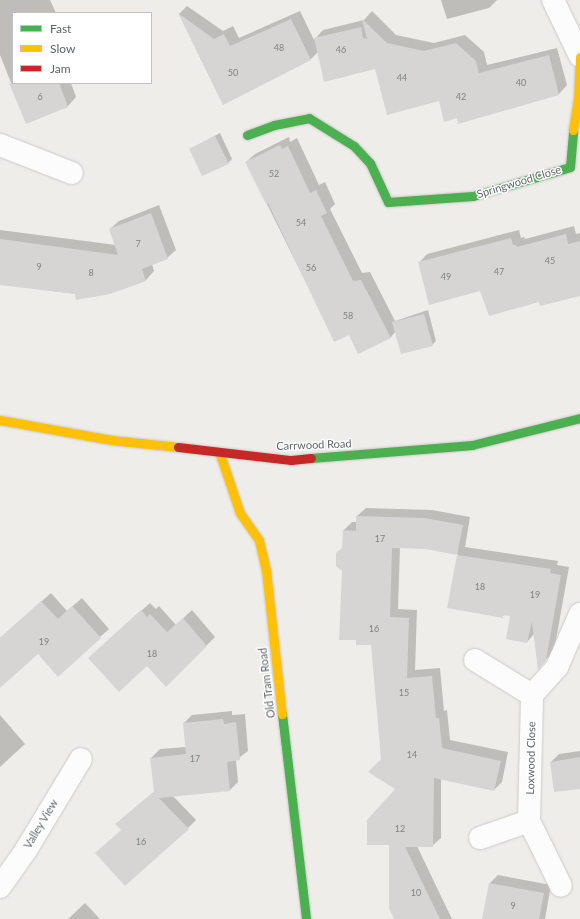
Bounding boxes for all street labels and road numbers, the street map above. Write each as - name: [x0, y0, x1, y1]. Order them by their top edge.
- street label: Springwood Close: [475, 163, 563, 201]
- street label: Carrwood Road: [276, 437, 352, 453]
- street label: Old Tram Road: [256, 647, 278, 719]
- street label: Loxwood Close: [524, 721, 538, 795]
- street label: Valley View: [21, 797, 61, 851]

